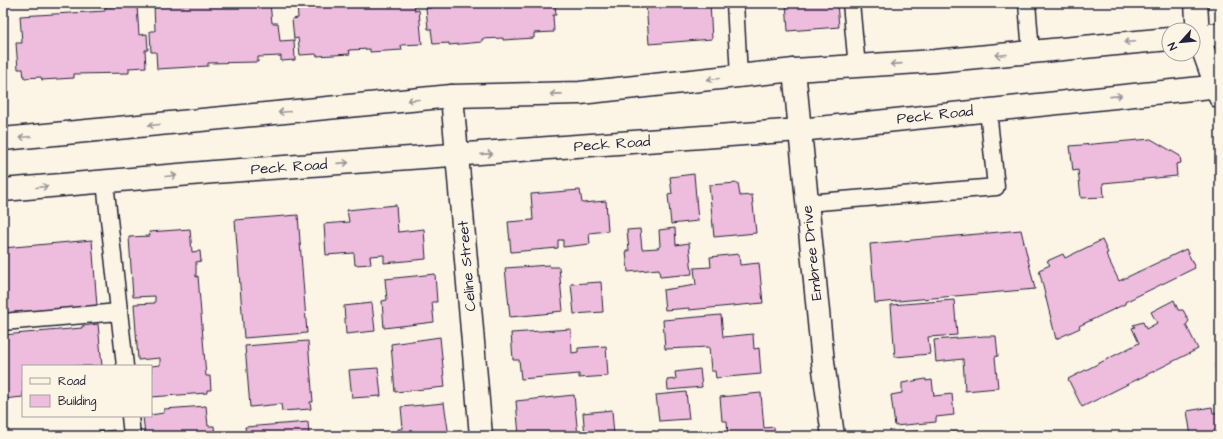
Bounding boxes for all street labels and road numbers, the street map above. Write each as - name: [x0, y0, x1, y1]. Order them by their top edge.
- street label: Peck Road: [896, 101, 975, 129]
- street label: Peck Road: [573, 131, 651, 157]
- street label: Peck Road: [250, 154, 328, 180]
- street label: Embree Drive: [797, 204, 827, 302]
- street label: Celine Street: [453, 220, 481, 312]

